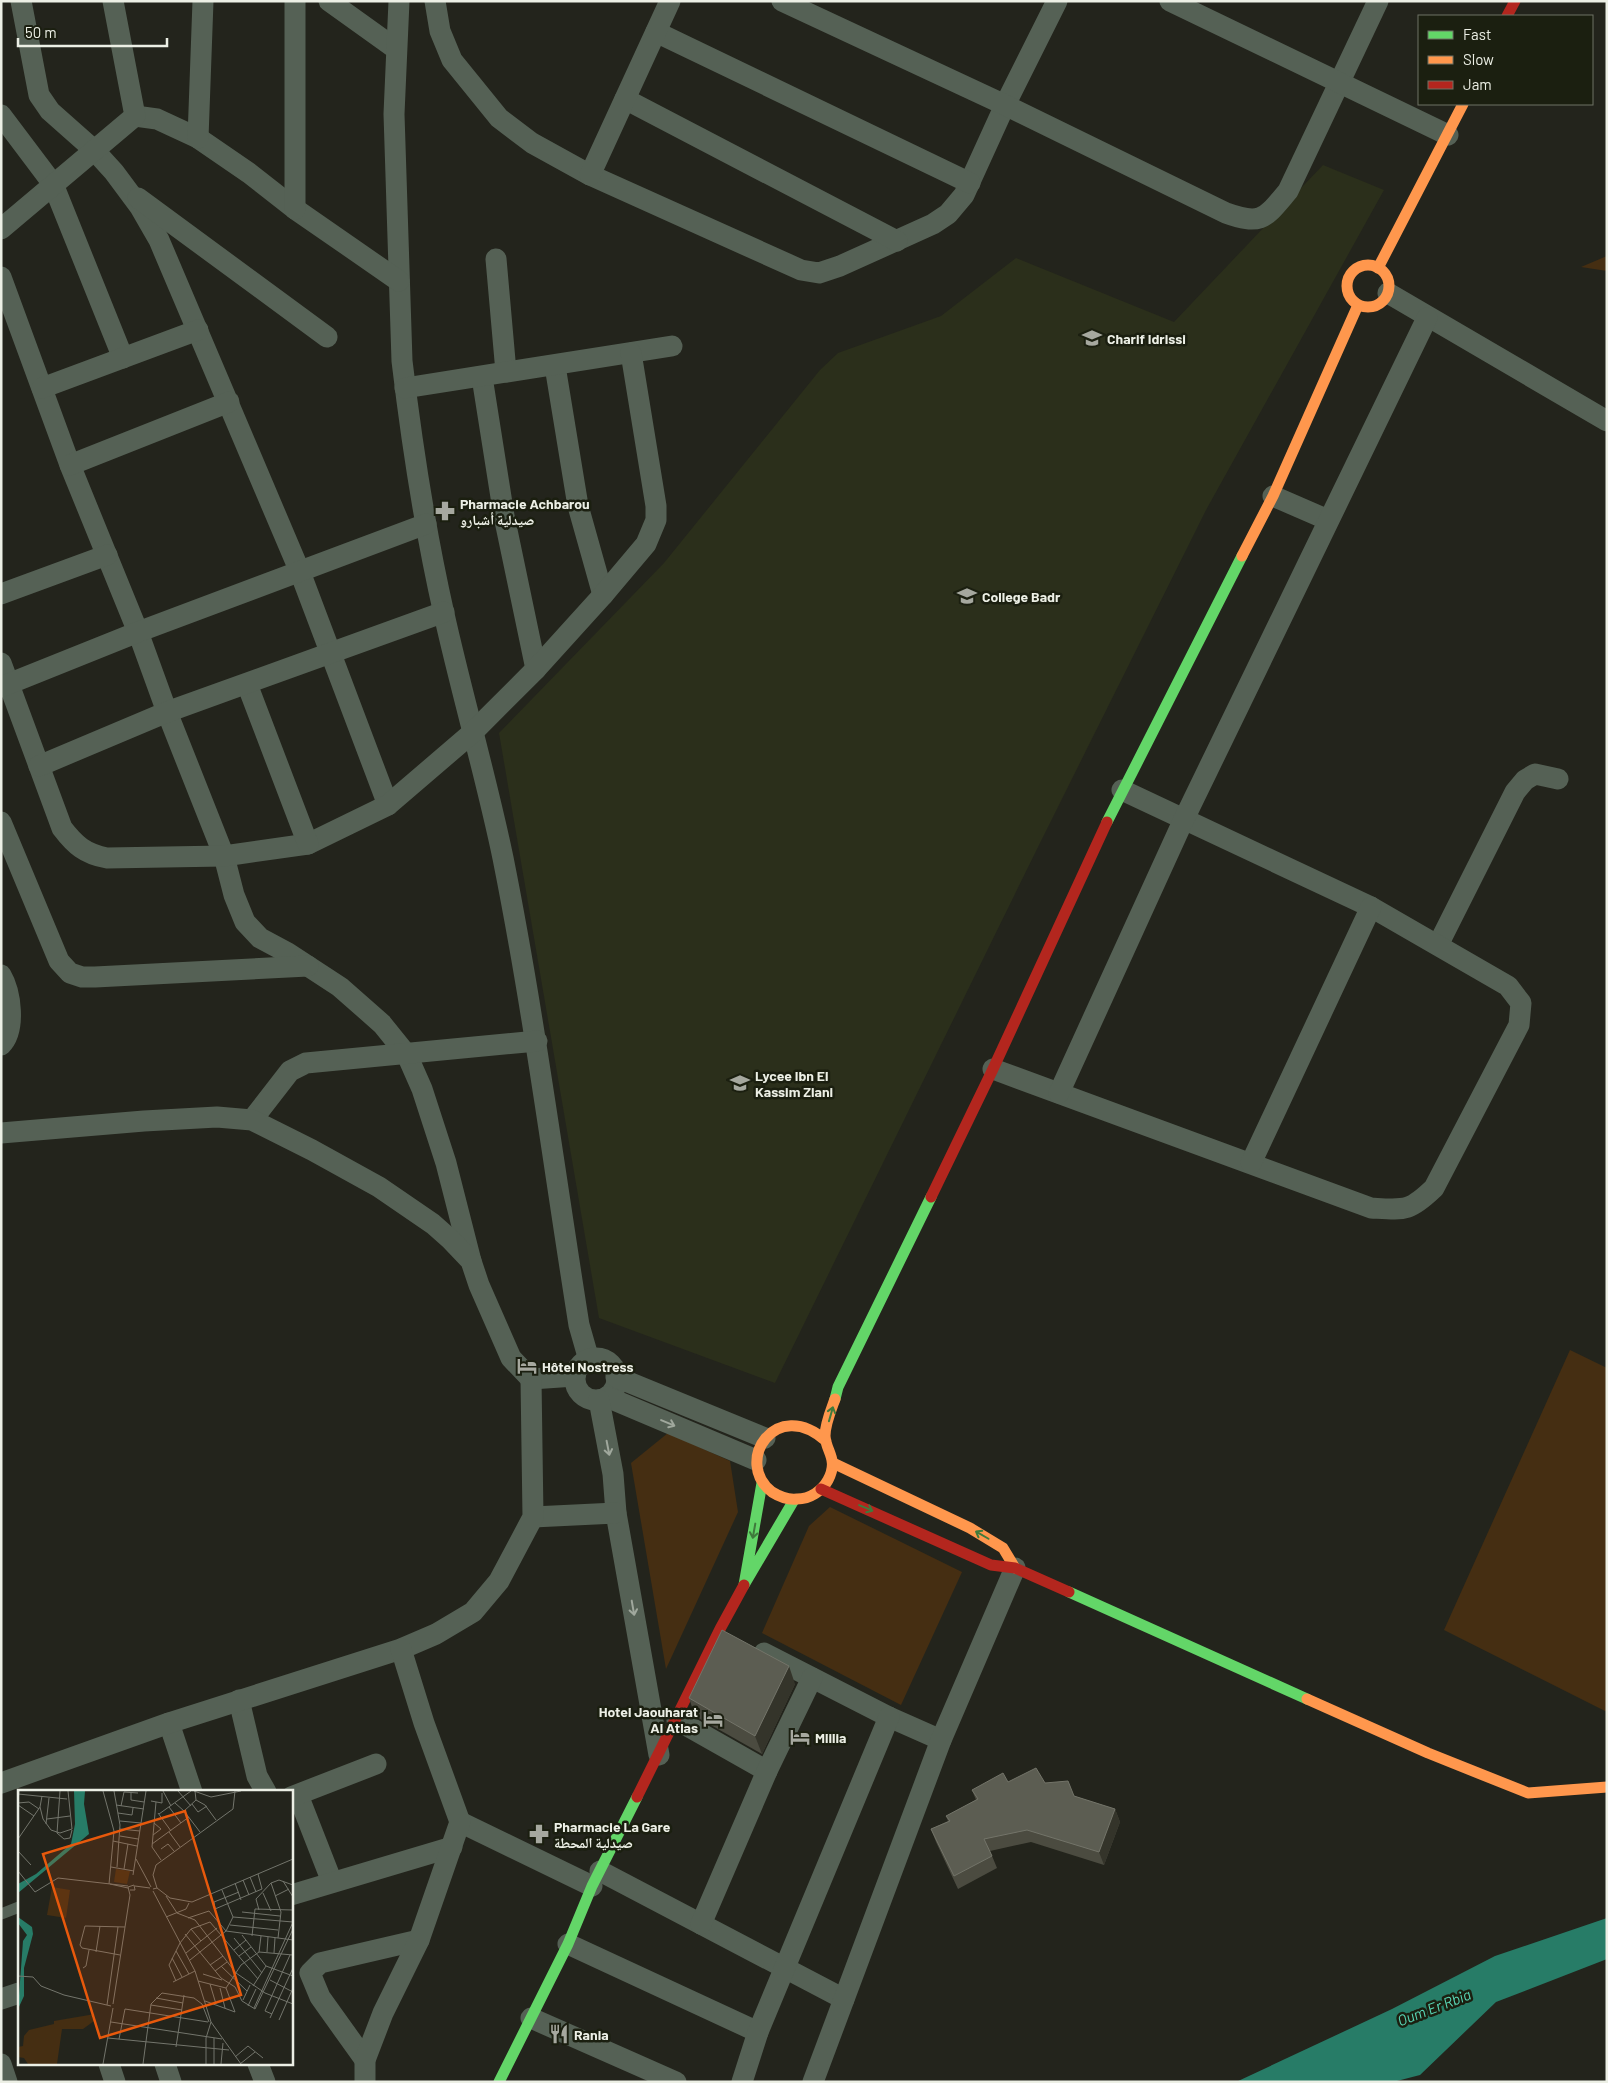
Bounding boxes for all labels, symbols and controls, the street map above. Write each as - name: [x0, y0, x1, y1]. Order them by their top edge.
- scale bar: [18, 15, 166, 47]
- legend: [1418, 15, 1593, 105]
- text: 50 m: [25, 23, 57, 41]
- text: Fast: [1463, 25, 1491, 43]
- text: Slow: [1463, 50, 1494, 68]
- text: Jam: [1463, 75, 1492, 93]
- school or university icon: Charif Idrissi: [1081, 327, 1103, 349]
- place label: Charif Idrissi: [1107, 330, 1186, 347]
- place label: Pharmacie Achbarou صيدلية أشبارو: [460, 495, 590, 528]
- pharmacy icon: Pharmacie Achbarou صيدلية أشبارو: [434, 500, 456, 522]
- school or university icon: College Badr: [956, 585, 978, 607]
- place label: College Badr: [982, 588, 1061, 605]
- place label: Lycee Ibn El Kassim Ziani: [755, 1067, 833, 1100]
- school or university icon: Lycee Ibn El Kassim Ziani: [729, 1072, 751, 1094]
- hotel icon: Hôtel Nostress: [516, 1355, 538, 1377]
- place label: Hôtel Nostress: [542, 1358, 634, 1375]
- one-way arrow: [827, 1406, 837, 1422]
- one-way arrow: [660, 1419, 675, 1428]
- one-way arrow: [604, 1439, 614, 1455]
- one-way arrow: [858, 1504, 873, 1514]
- one-way arrow: [748, 1523, 758, 1539]
- one-way arrow: [975, 1529, 989, 1539]
- one-way arrow: [629, 1600, 639, 1616]
- place label: Hotel Jaouharat Al Atlas: [599, 1703, 698, 1736]
- hotel icon: Hotel Jaouharat Al Atlas: [702, 1708, 724, 1730]
- hotel icon: Mlilia: [789, 1726, 811, 1748]
- place label: Mlilia: [815, 1729, 846, 1746]
- inset map: [18, 1790, 292, 2066]
- place label: Pharmacie La Gare صيدلية المحطة: [554, 1818, 671, 1851]
- pharmacy icon: Pharmacie La Gare صيدلية المحطة: [528, 1823, 550, 1845]
- water label: Oum Er Rbia: [1395, 1985, 1473, 2029]
- restaurant icon: Rania: [548, 2023, 570, 2045]
- place label: Rania: [574, 2026, 609, 2043]

